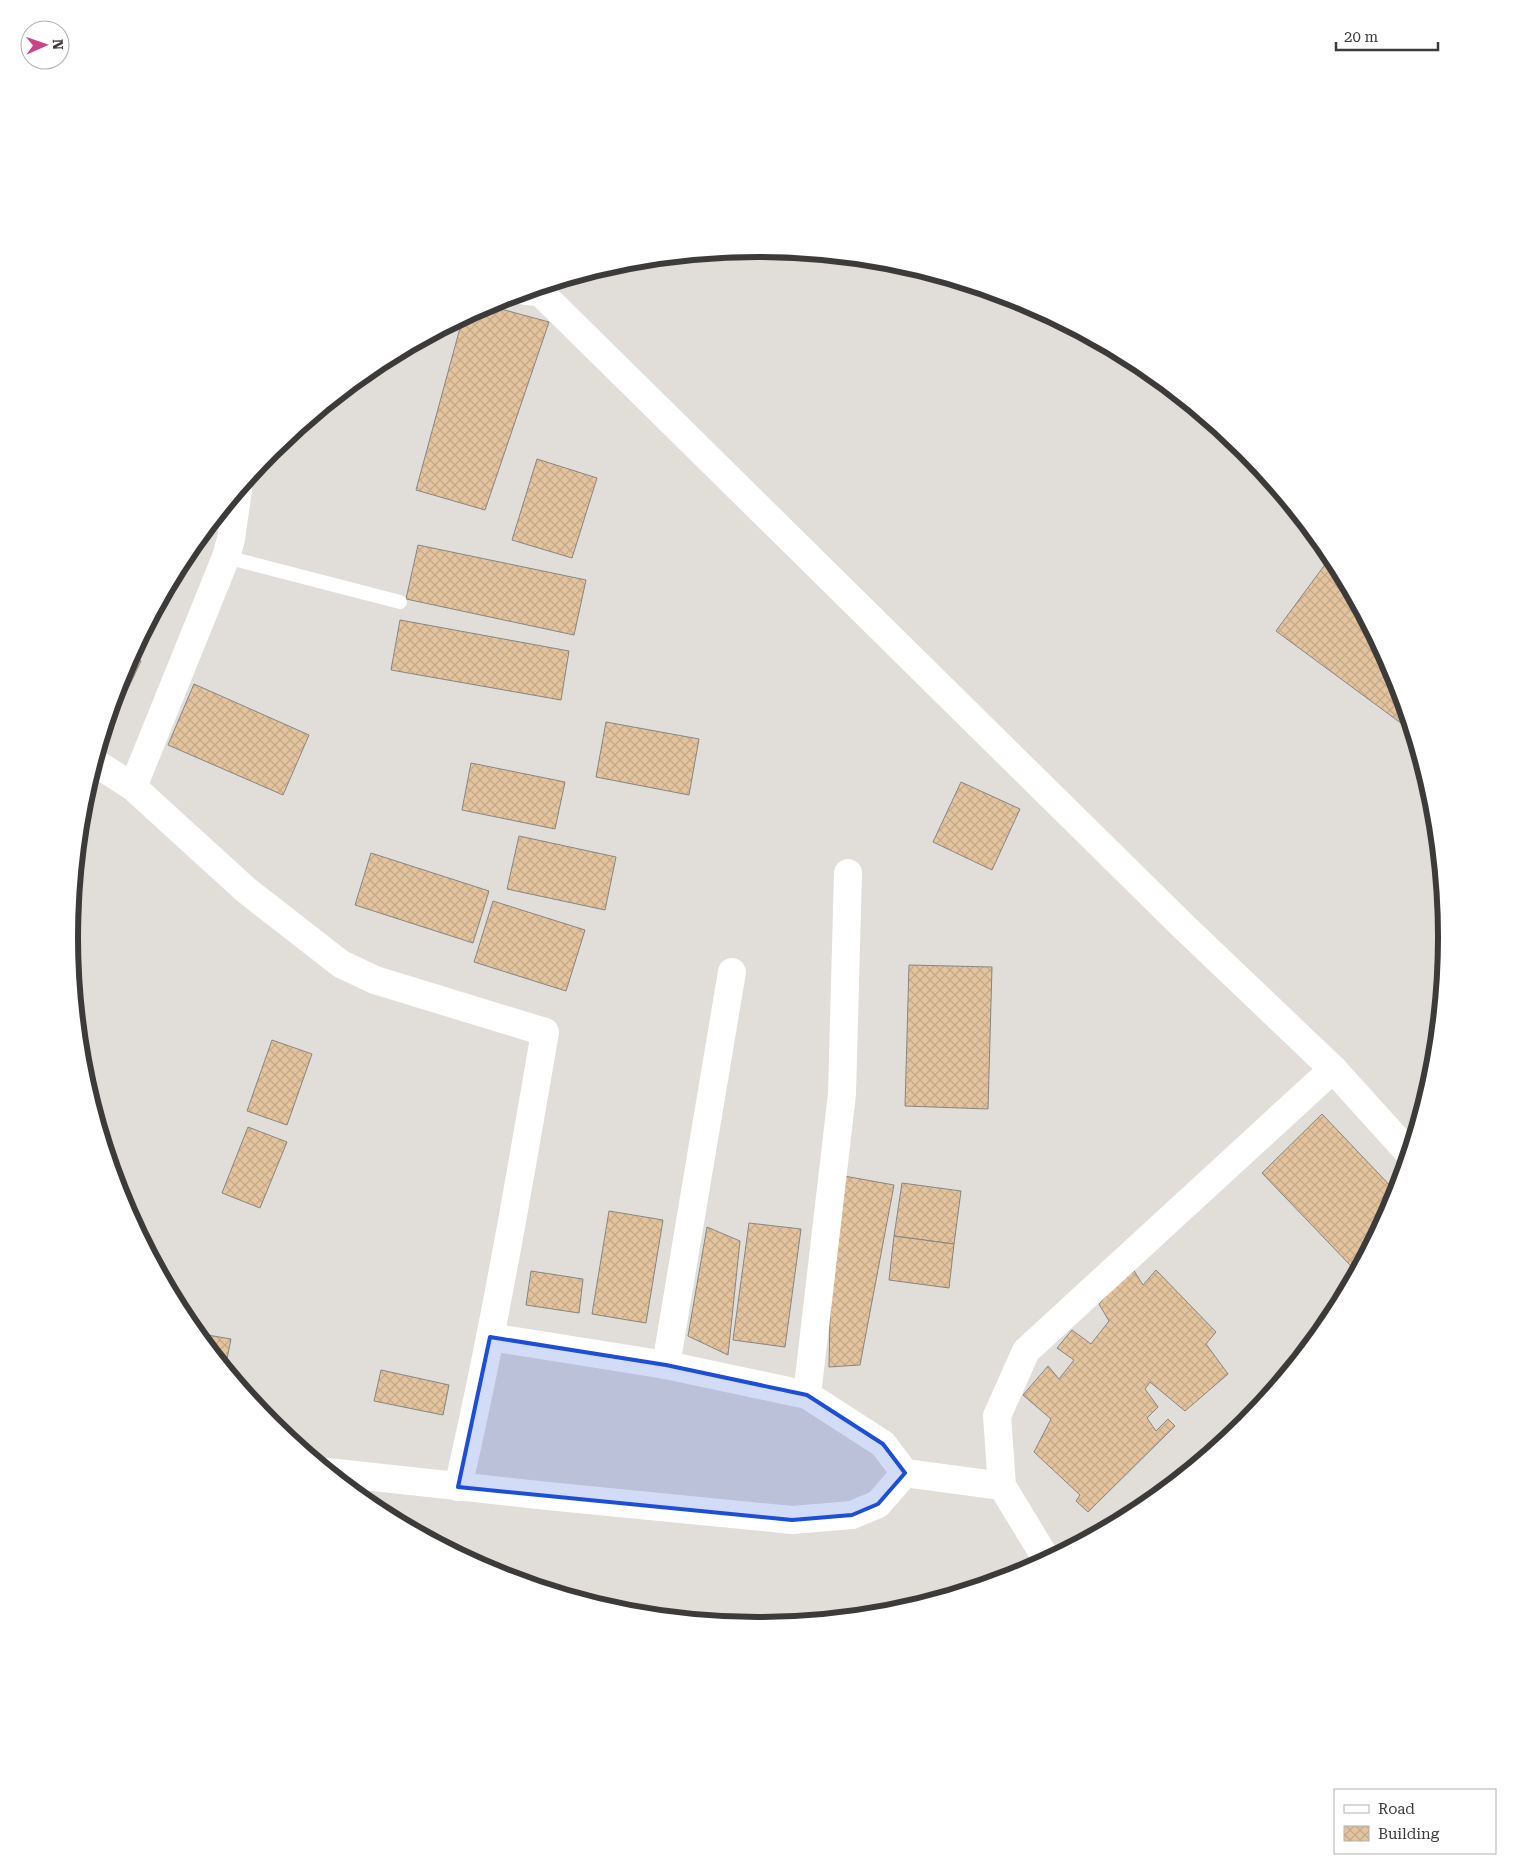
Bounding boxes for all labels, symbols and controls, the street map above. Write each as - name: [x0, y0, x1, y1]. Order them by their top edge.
- north arrow: [20, 20, 70, 70]
- scale bar: [1336, 20, 1438, 52]
- text: 20 m: [1344, 28, 1379, 46]
- text: N: [50, 39, 66, 50]
- legend: [1334, 1789, 1496, 1854]
- text: Road: [1378, 1800, 1415, 1818]
- text: Building: [1378, 1825, 1440, 1843]

